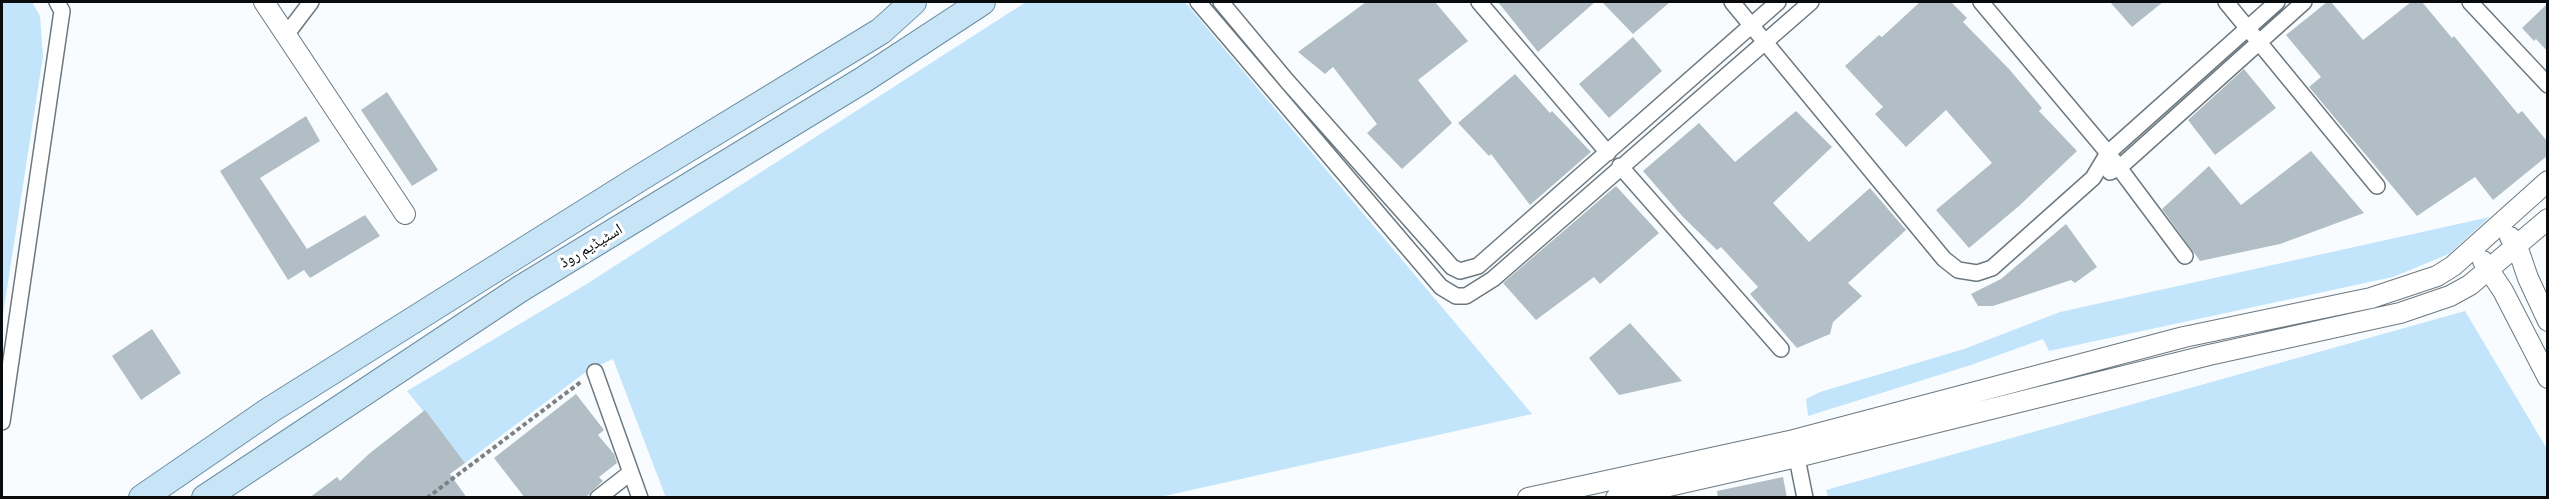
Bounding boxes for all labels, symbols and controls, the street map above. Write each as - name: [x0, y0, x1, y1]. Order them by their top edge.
- street label: اسٹیڈیم روڈ: [556, 220, 626, 272]

